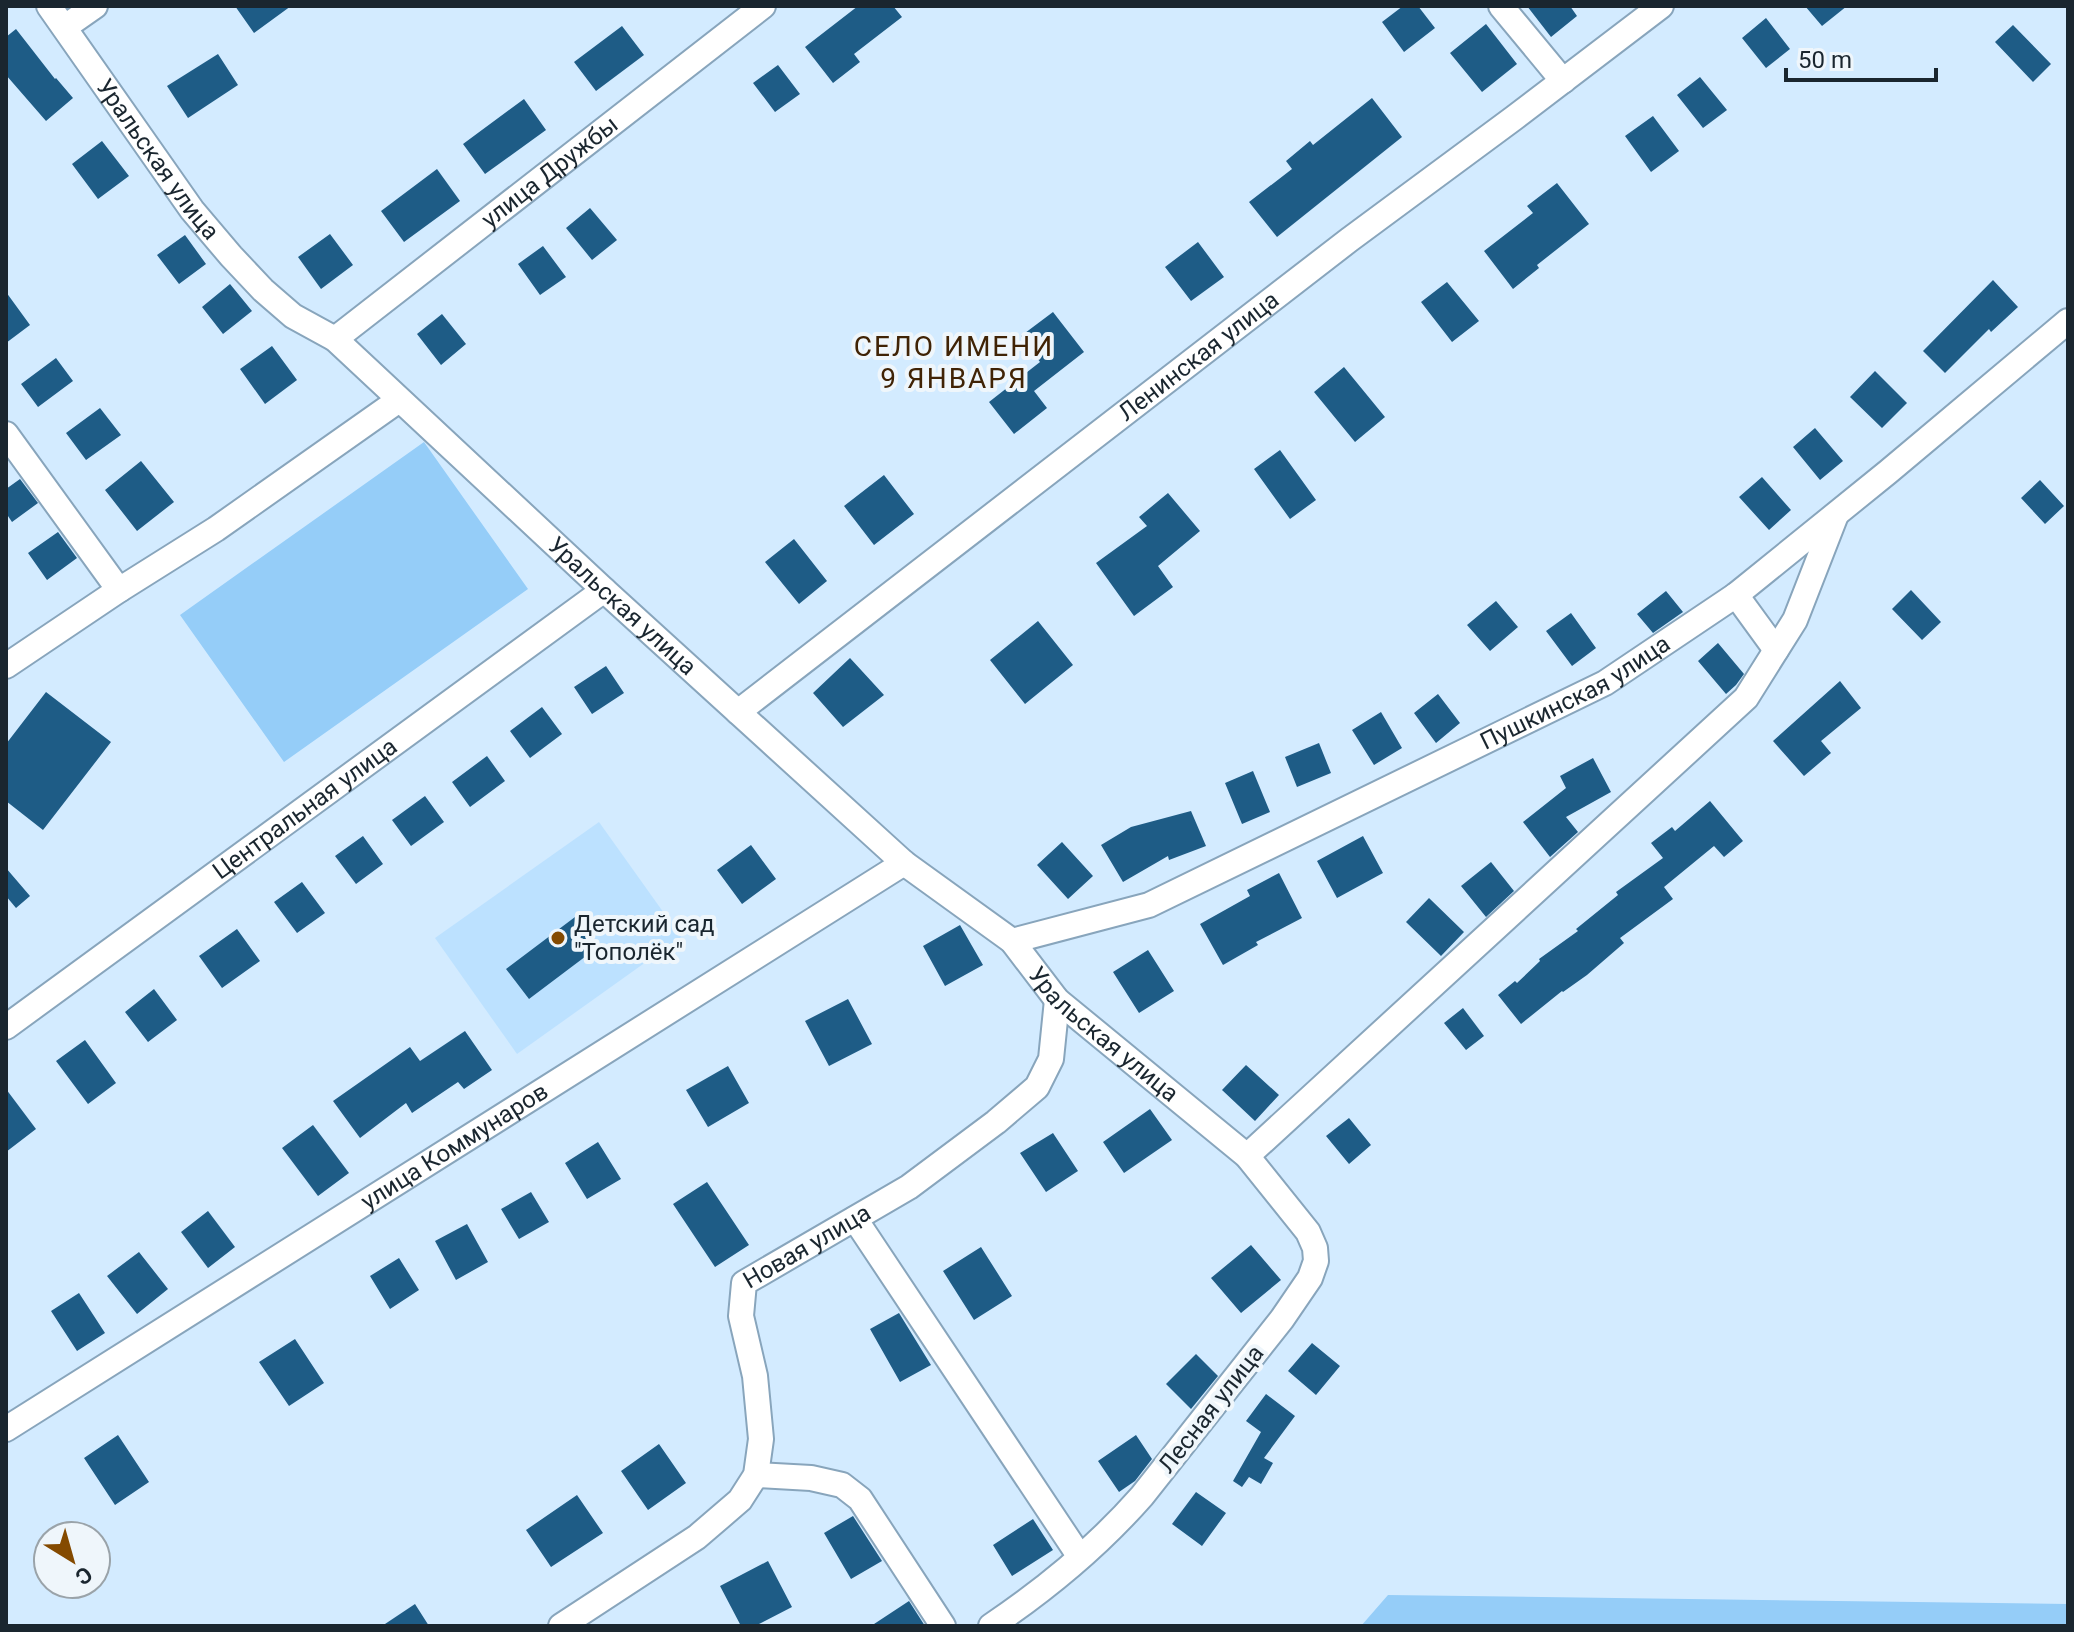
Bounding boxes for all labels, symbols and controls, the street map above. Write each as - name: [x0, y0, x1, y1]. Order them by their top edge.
- scale bar: [1786, 32, 1936, 82]
- text: 50 m: [1798, 46, 1852, 74]
- street label: Уральская улица: [91, 74, 225, 245]
- street label: улица Дружбы: [476, 110, 623, 234]
- street label: Ленинская улица: [1113, 286, 1284, 427]
- district label: СЕЛО ИМЕНИ 9 ЯНВАРЯ: [854, 330, 1054, 395]
- street label: Уральская улица: [542, 531, 702, 681]
- street label: Пушкинская улица: [1476, 629, 1675, 756]
- street label: Центральная улица: [207, 732, 402, 885]
- place label: Детский сад "Тополёк": [574, 910, 715, 966]
- marker: Детский сад "Тополёк": [549, 929, 567, 947]
- street label: Уральская улица: [1023, 961, 1184, 1108]
- street label: улица Коммунаров: [356, 1077, 553, 1216]
- street label: Новая улица: [738, 1198, 876, 1294]
- street label: Лесная улица: [1153, 1340, 1269, 1478]
- north arrow: [32, 1520, 112, 1600]
- text: С: [70, 1561, 97, 1590]

